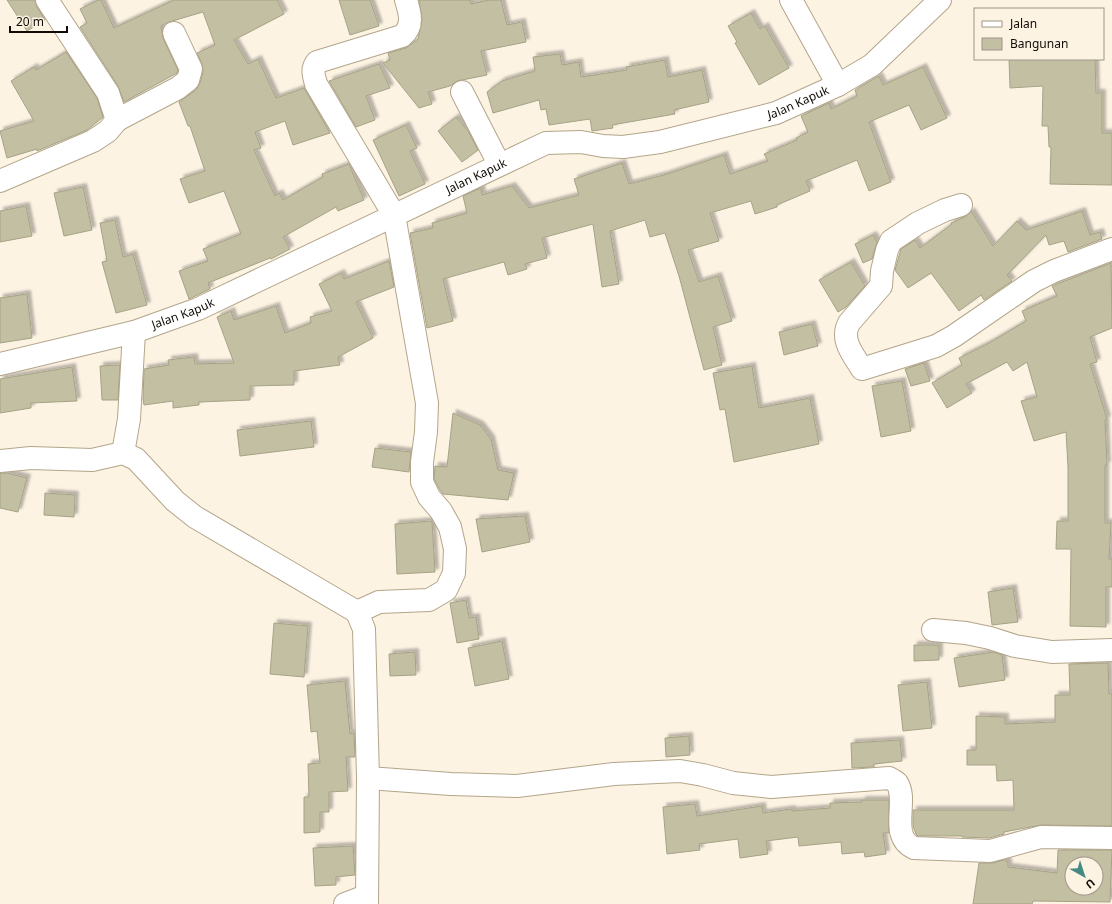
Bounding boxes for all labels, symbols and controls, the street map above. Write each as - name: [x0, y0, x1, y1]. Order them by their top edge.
- scale bar: [10, 8, 67, 34]
- legend: [974, 8, 1104, 60]
- text: 20 m: [16, 13, 44, 30]
- text: Jalan: [1009, 15, 1037, 32]
- text: Bangunan: [1010, 35, 1068, 52]
- street label: Jalan Kapuk: [765, 81, 832, 123]
- street label: Jalan Kapuk: [442, 154, 510, 198]
- street label: Jalan Kapuk: [148, 293, 217, 333]
- north arrow: [1064, 856, 1104, 896]
- text: U: [1083, 876, 1099, 893]

